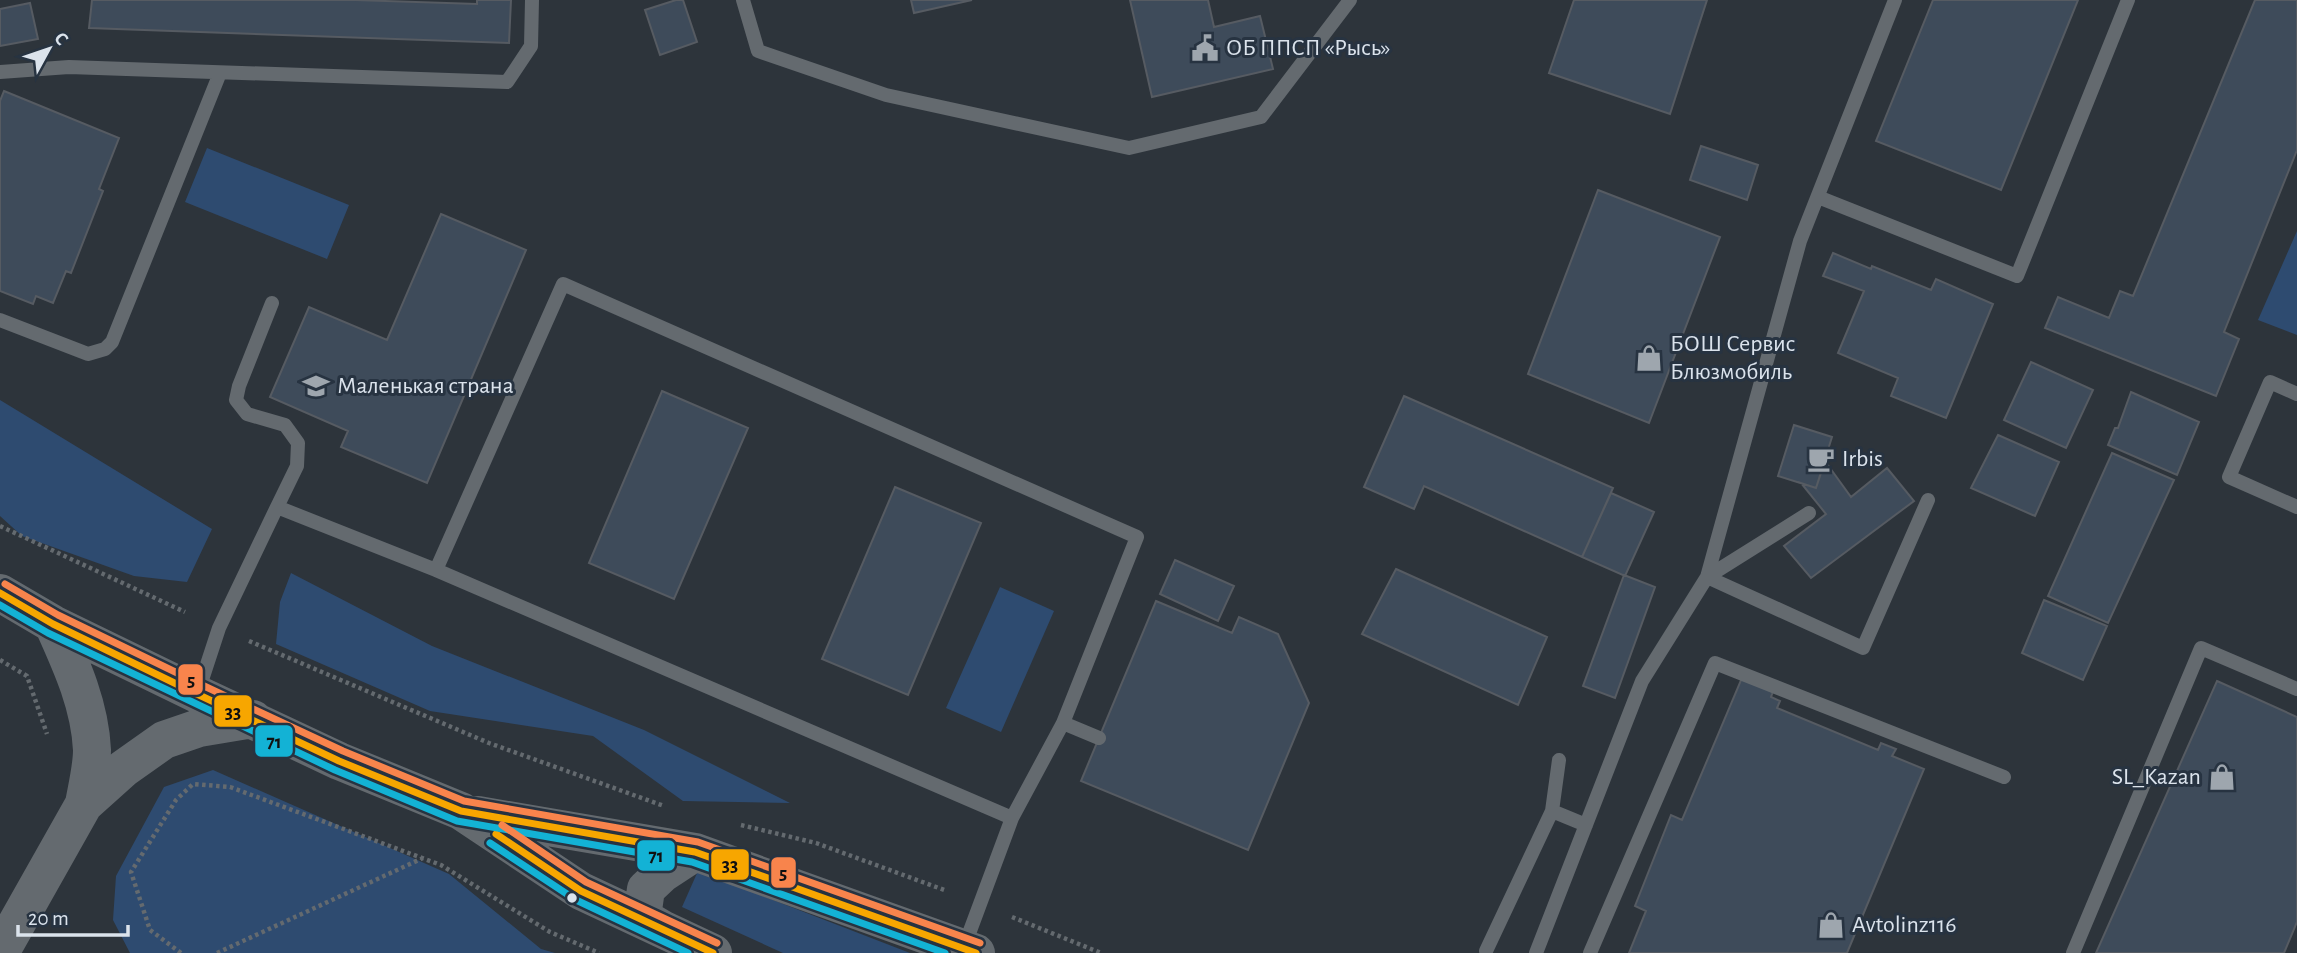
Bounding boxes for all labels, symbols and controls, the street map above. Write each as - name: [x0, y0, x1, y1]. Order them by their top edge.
- north arrow: [14, 14, 84, 84]
- text: С: [50, 29, 72, 49]
- public building icon: ОБ ППСП «Рысь»: [1190, 33, 1220, 63]
- place label: ОБ ППСП «Рысь»: [1226, 36, 1391, 60]
- place label: БОШ Сервис Блюзмобиль: [1670, 332, 1795, 384]
- shop icon: БОШ Сервис Блюзмобиль: [1634, 343, 1664, 373]
- school or university icon: Маленькая страна: [301, 371, 331, 401]
- place label: Маленькая страна: [337, 374, 514, 398]
- cafe icon: Irbis: [1806, 444, 1836, 474]
- place label: Irbis: [1842, 447, 1883, 471]
- line badge: 5: [177, 663, 204, 696]
- text: 5: [187, 671, 195, 690]
- line badge: 33: [213, 694, 253, 728]
- text: 33: [225, 703, 241, 722]
- line badge: 71: [254, 724, 294, 758]
- text: 71: [266, 733, 282, 752]
- shop icon: SL_Kazan: [2207, 762, 2237, 792]
- place label: SL_Kazan: [2112, 765, 2201, 789]
- line badge: 71: [636, 839, 676, 872]
- text: 71: [648, 847, 664, 866]
- line badge: 33: [710, 848, 750, 881]
- text: 33: [722, 856, 738, 875]
- line badge: 5: [770, 856, 797, 889]
- text: 5: [779, 864, 787, 883]
- unlabelled marker: [565, 891, 579, 905]
- scale bar: [18, 894, 128, 938]
- text: 20 m: [28, 908, 69, 929]
- shop icon: Avtolinz116: [1816, 910, 1846, 940]
- place label: Avtolinz116: [1852, 913, 1956, 937]

